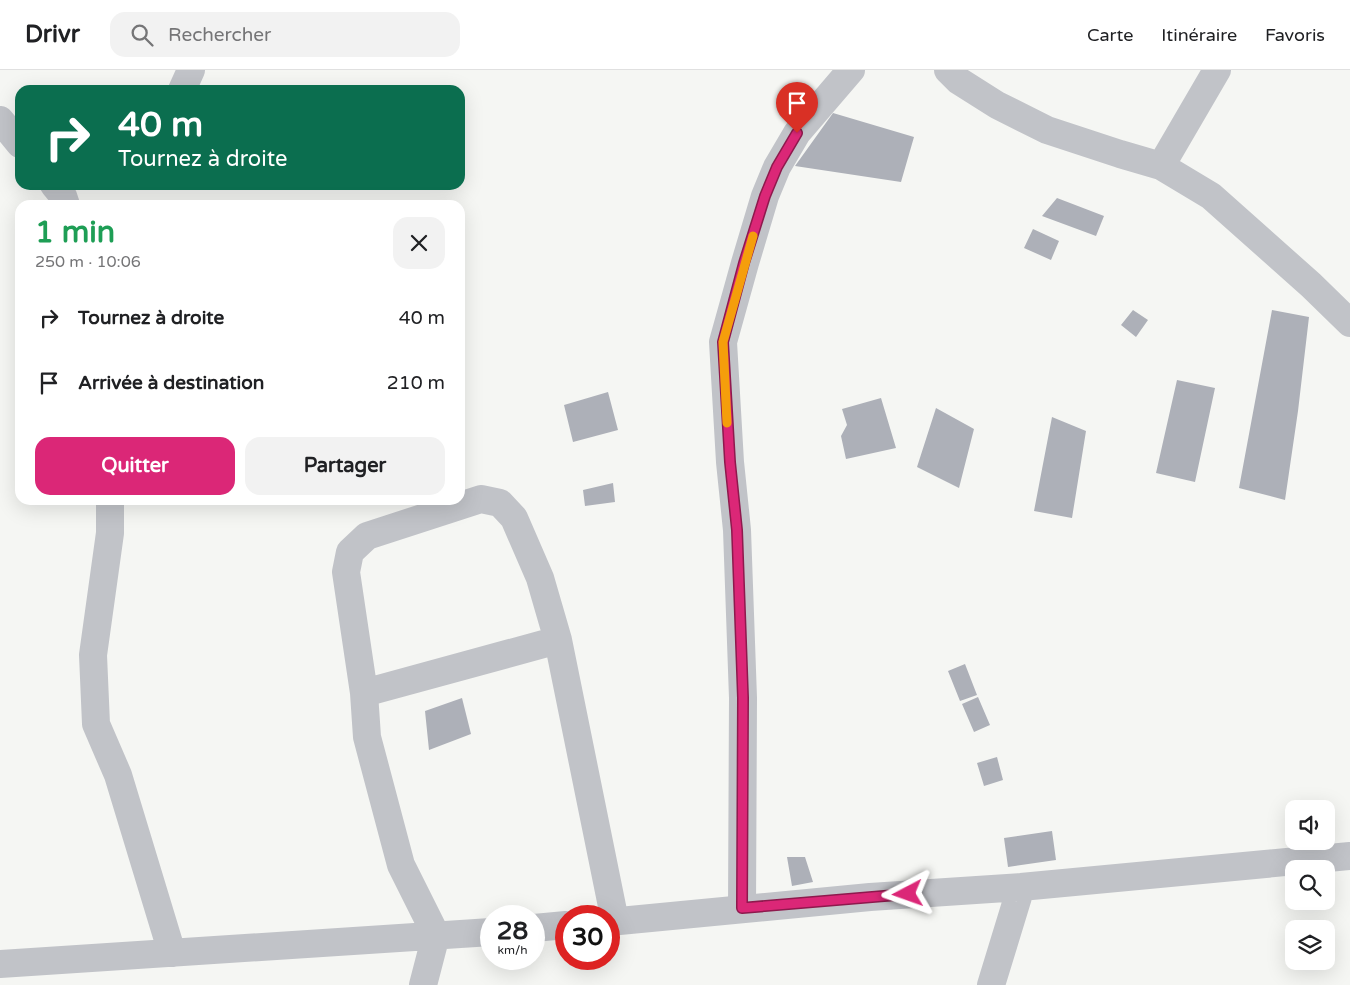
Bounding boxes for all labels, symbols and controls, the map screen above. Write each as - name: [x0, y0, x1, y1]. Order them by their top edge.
- search box: [110, 12, 460, 57]
- text: Drivr: [25, 20, 80, 49]
- icon: search: [128, 21, 156, 49]
- text: Rechercher: [168, 24, 271, 46]
- text: Carte: [1087, 24, 1133, 46]
- text: Itinéraire: [1161, 24, 1237, 46]
- text: Favoris: [1265, 24, 1325, 46]
- pin: [776, 82, 818, 133]
- icon: arrive: [783, 89, 811, 117]
- text: 40 m: [118, 104, 203, 146]
- icon: right: [35, 105, 100, 170]
- text: Tournez à droite: [118, 146, 287, 172]
- text: 1 min: [35, 214, 115, 251]
- button: close: [393, 217, 445, 269]
- text: 250 m · 10:06: [35, 252, 141, 272]
- icon: right: [35, 304, 63, 332]
- text: Tournez à droite: [78, 307, 224, 329]
- text: 40 m: [399, 307, 445, 329]
- icon: arrive: [35, 369, 63, 397]
- text: Arrivée à destination: [78, 372, 264, 394]
- text: 210 m: [387, 372, 445, 394]
- button: Quitter: [35, 437, 235, 495]
- button: Partager: [245, 437, 445, 495]
- map controls: [1285, 800, 1335, 970]
- button: sound: [1285, 800, 1335, 850]
- button: search: [1285, 860, 1335, 910]
- position arrow: [881, 867, 933, 919]
- speed limit sign: 30: [555, 905, 620, 970]
- text: 28: [497, 916, 528, 946]
- button: layers: [1285, 920, 1335, 970]
- text: km/h: [497, 943, 528, 957]

